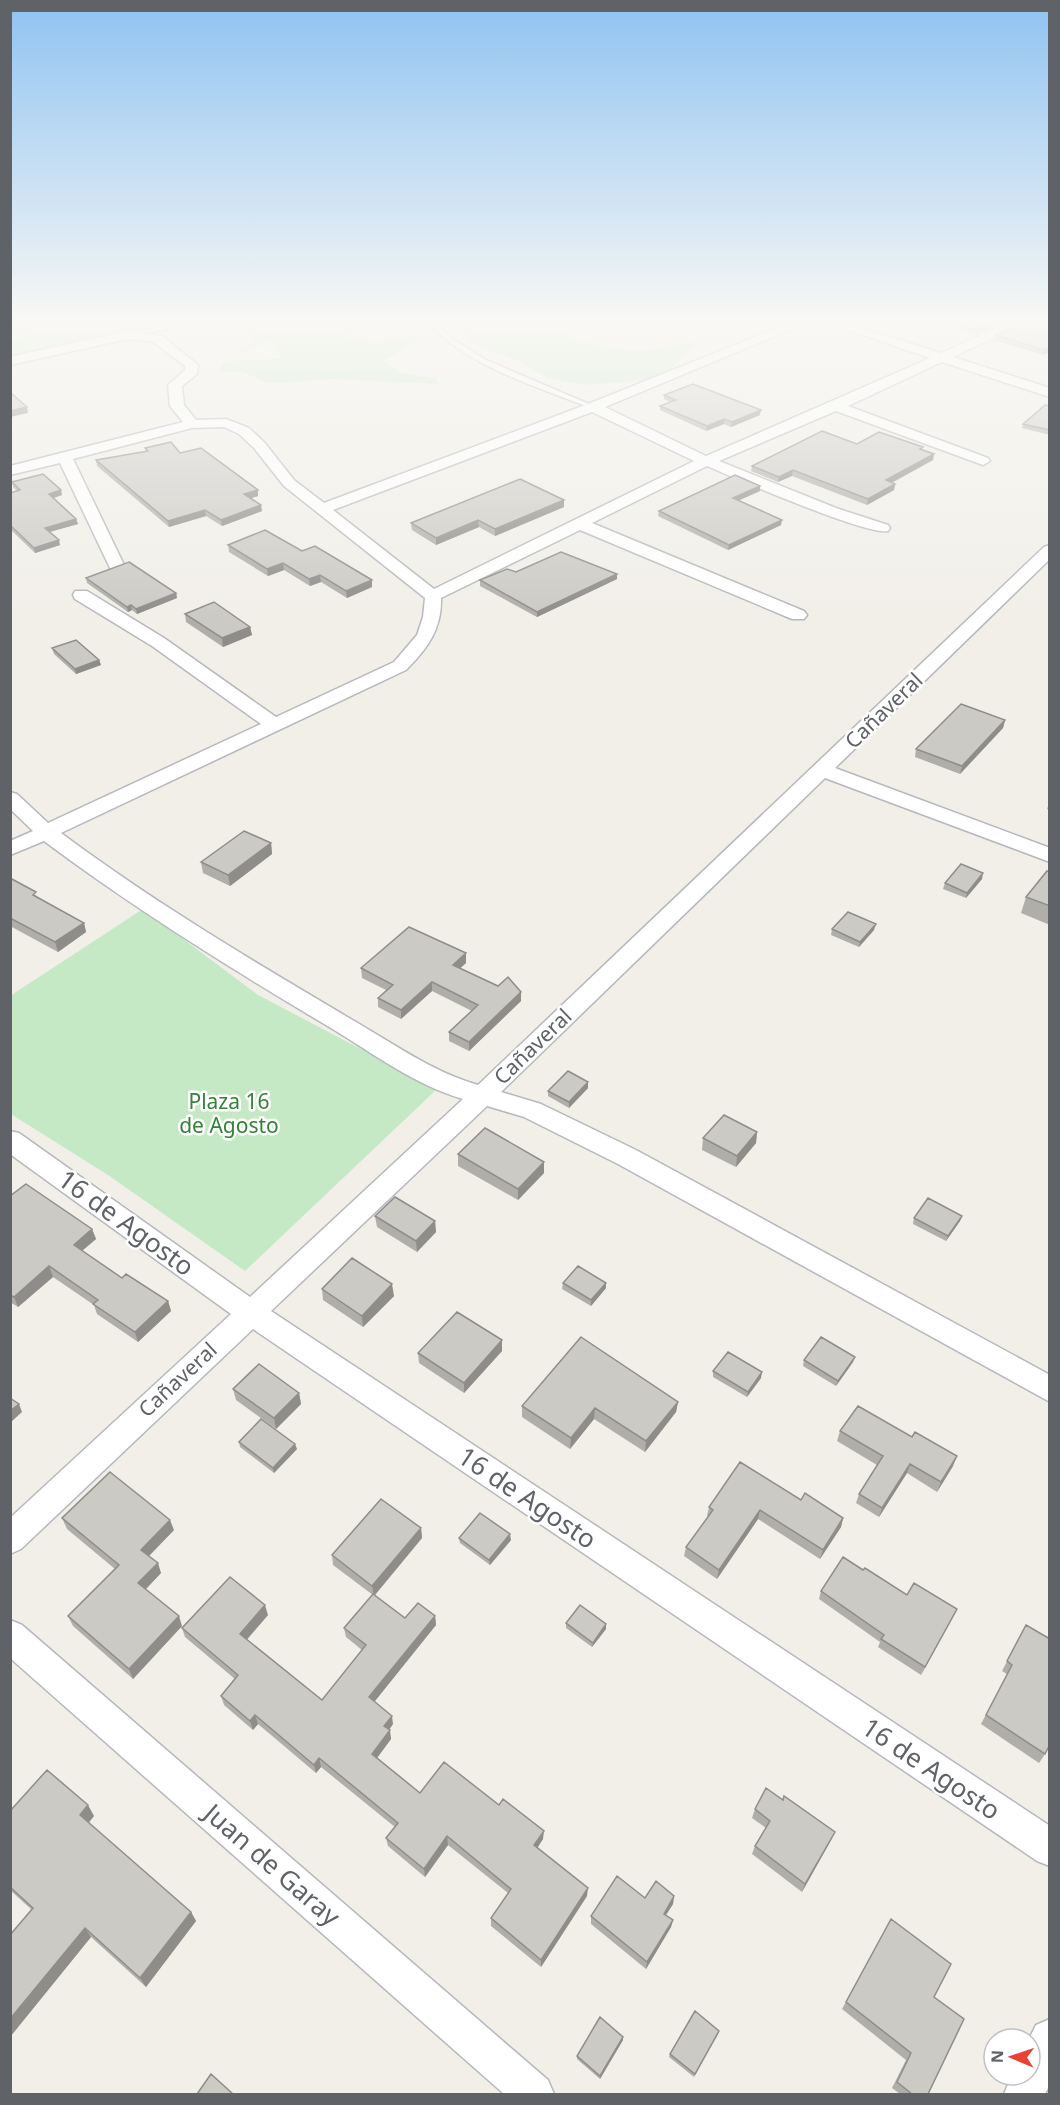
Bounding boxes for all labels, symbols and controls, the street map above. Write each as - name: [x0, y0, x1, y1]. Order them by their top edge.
- street label: Cañaveral: [838, 666, 928, 754]
- street label: Cañaveral: [487, 1002, 577, 1090]
- park label: Plaza 16 de Agosto: [179, 1087, 279, 1139]
- street label: 16 de Agosto: [51, 1161, 202, 1284]
- street label: Cañaveral: [132, 1336, 223, 1423]
- street label: 16 de Agosto: [451, 1438, 604, 1557]
- street label: 16 de Agosto: [855, 1709, 1008, 1828]
- street label: Juan de Garay: [195, 1793, 349, 1934]
- north arrow: [982, 2027, 1042, 2087]
- text: N: [986, 2050, 1008, 2063]

